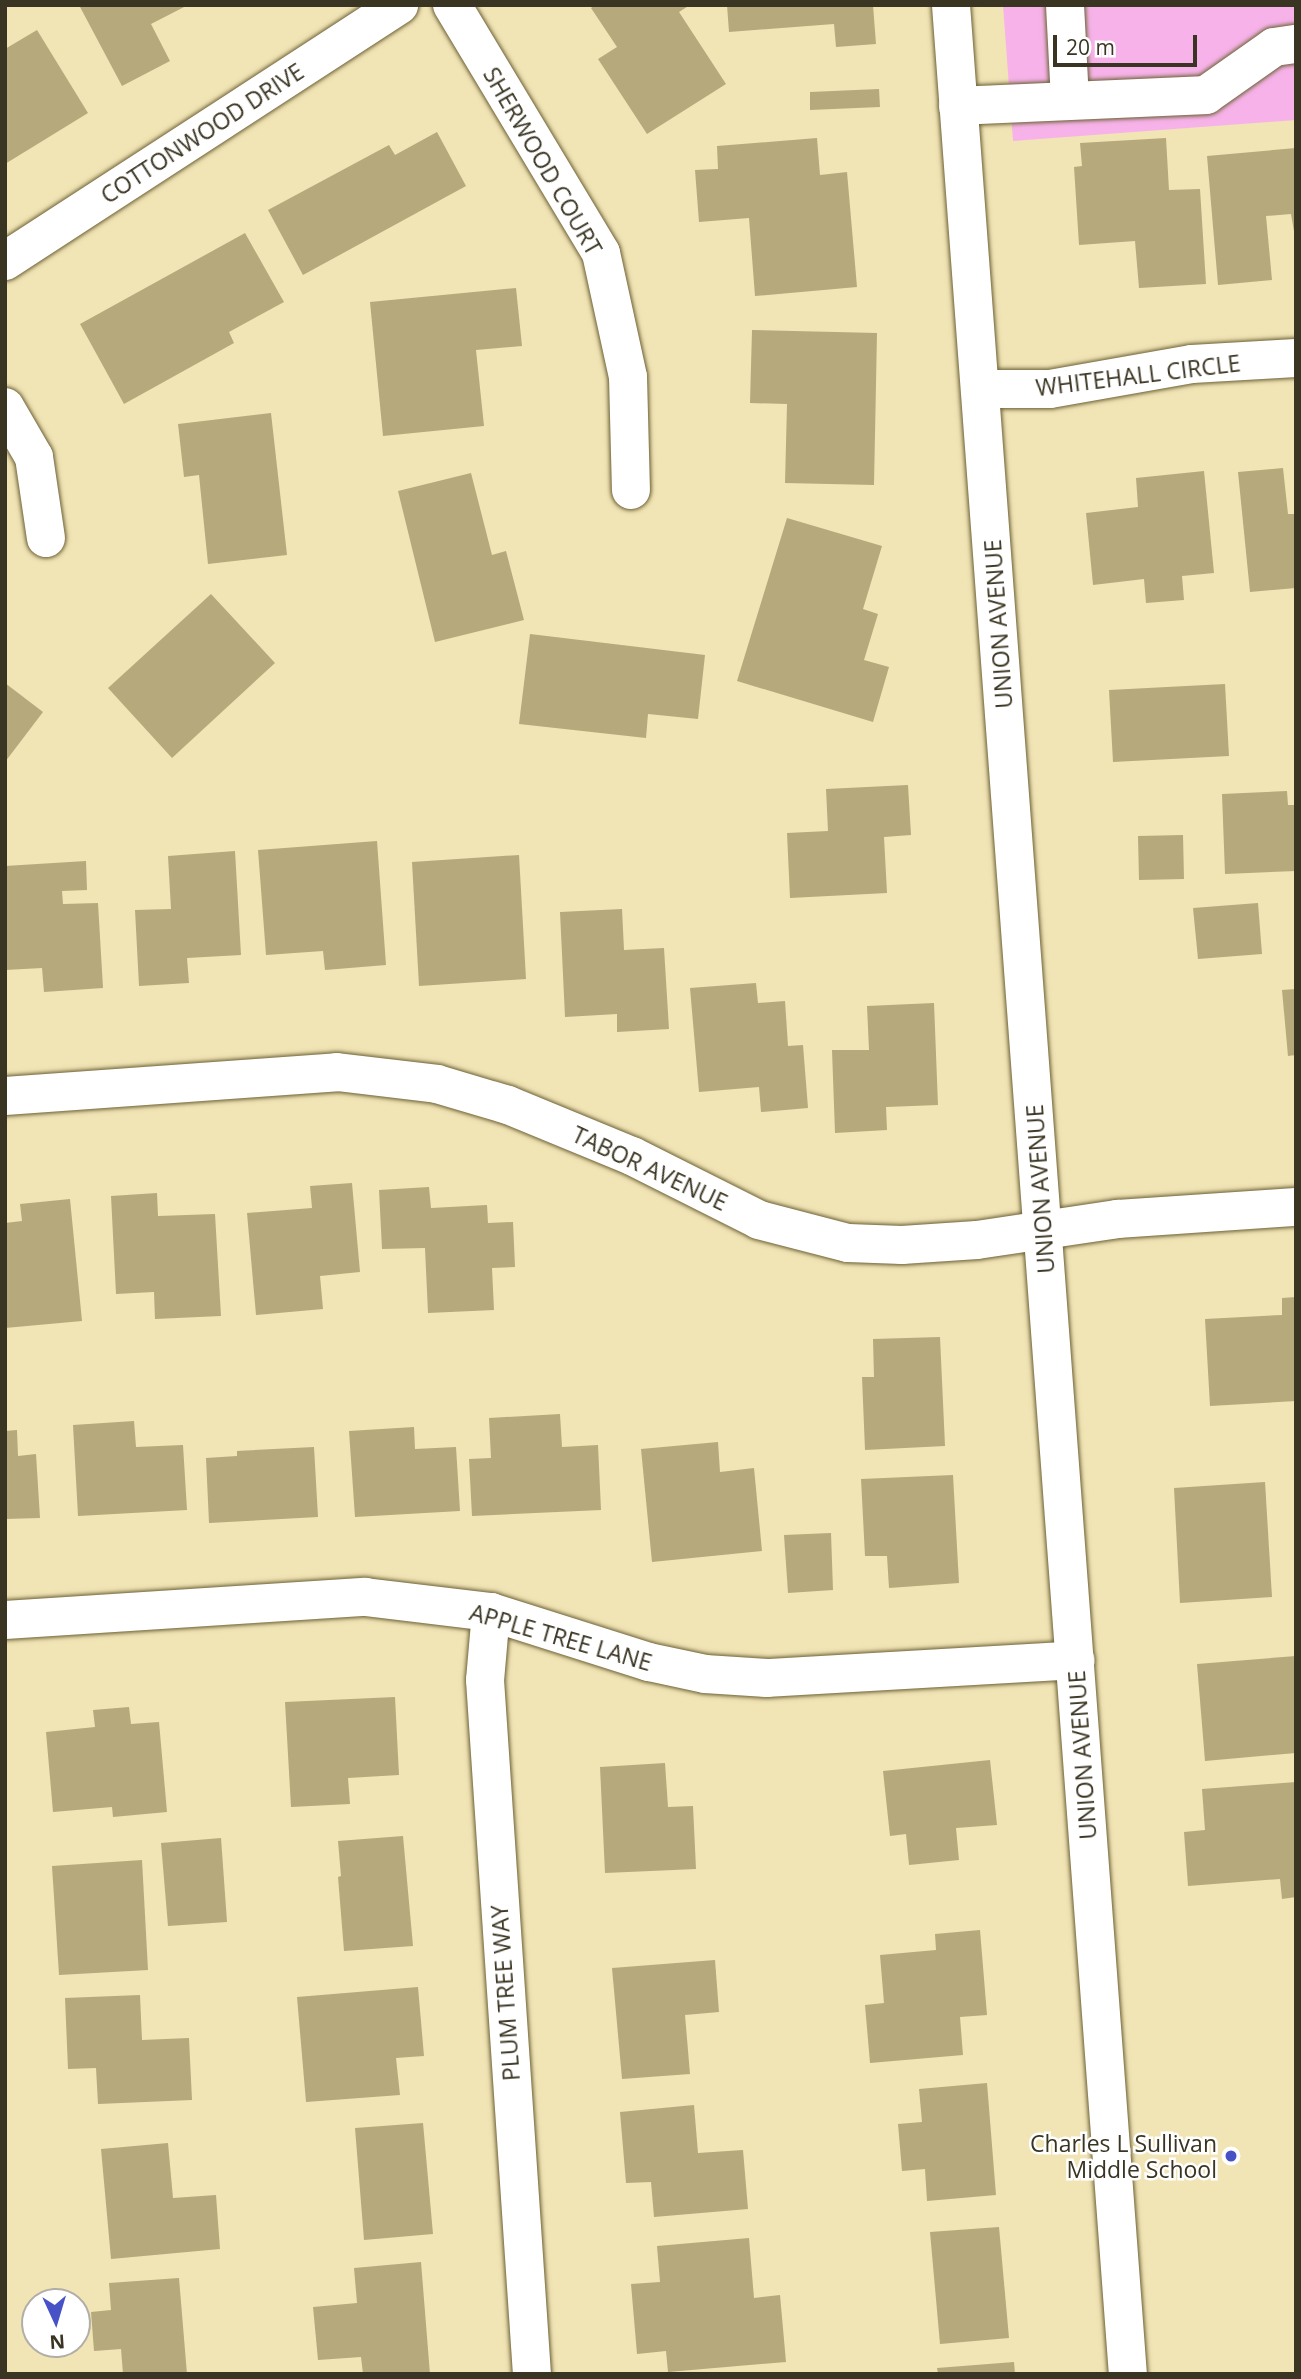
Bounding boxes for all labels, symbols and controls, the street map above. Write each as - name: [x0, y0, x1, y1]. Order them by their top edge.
- scale bar: [1056, 21, 1200, 65]
- text: 20 m: [1066, 33, 1115, 61]
- street label: COTTONWOOD DRIVE: [95, 57, 309, 209]
- street label: SHERWOOD COURT: [478, 62, 608, 260]
- street label: WHITEHALL CIRCLE: [1034, 349, 1242, 401]
- street label: UNION AVENUE: [978, 538, 1018, 710]
- street label: UNION AVENUE: [1020, 1103, 1060, 1275]
- street label: TABOR AVENUE: [568, 1120, 732, 1216]
- street label: APPLE TREE LANE: [467, 1598, 655, 1676]
- street label: UNION AVENUE: [1062, 1669, 1102, 1841]
- street label: PLUM TREE WAY: [485, 1904, 525, 2082]
- place label: Charles L Sullivan Middle School: [1030, 2129, 1217, 2183]
- marker: Charles L Sullivan Middle School: [1223, 2148, 1239, 2164]
- north arrow: [21, 2288, 91, 2358]
- text: N: [49, 2328, 66, 2355]

